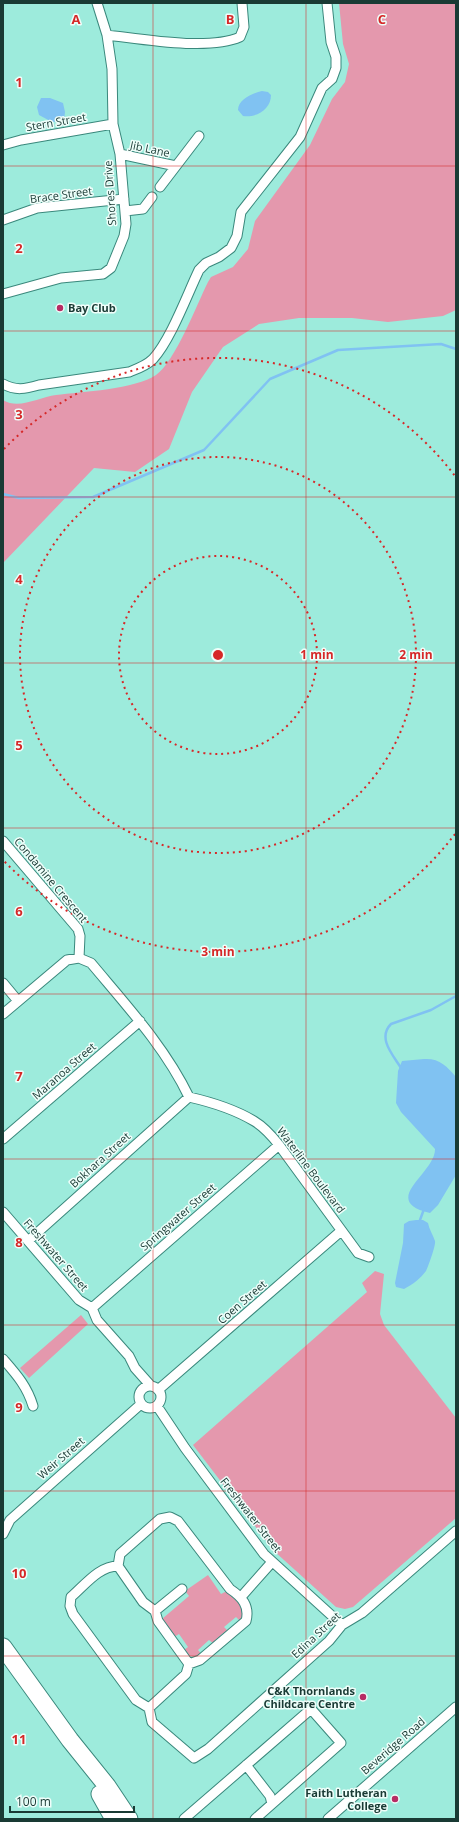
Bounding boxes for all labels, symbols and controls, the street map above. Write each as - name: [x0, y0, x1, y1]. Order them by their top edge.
- text: A: [72, 10, 81, 28]
- text: B: [226, 10, 235, 28]
- text: C: [378, 10, 386, 28]
- text: 1: [15, 73, 23, 91]
- street label: Stern Street: [25, 109, 87, 134]
- street label: Jib Lane: [128, 137, 171, 160]
- street label: Shores Drive: [100, 160, 119, 226]
- street label: Brace Street: [29, 183, 93, 206]
- text: 2: [15, 239, 23, 257]
- place label: Bay Club: [68, 300, 116, 315]
- marker: Bay Club: [55, 303, 65, 313]
- text: 3: [15, 405, 23, 423]
- text: 4: [15, 570, 23, 588]
- text: 1 min: [300, 646, 334, 663]
- text: 2 min: [399, 646, 433, 663]
- centre of rings: [211, 648, 225, 662]
- text: 5: [15, 736, 23, 754]
- street label: Condamine Crescent: [11, 834, 92, 925]
- text: 6: [15, 902, 23, 920]
- text: 3 min: [201, 943, 235, 960]
- street label: Maranoa Street: [29, 1039, 99, 1102]
- text: 7: [15, 1067, 23, 1085]
- street label: Waterline Boulevard: [274, 1123, 349, 1216]
- street label: Bokhara Street: [66, 1128, 133, 1191]
- street label: Springwater Street: [137, 1180, 219, 1254]
- street label: Freshwater Street: [21, 1215, 92, 1294]
- text: 8: [15, 1233, 23, 1251]
- street label: Coen Street: [214, 1276, 269, 1327]
- text: 9: [15, 1398, 23, 1416]
- street label: Weir Street: [34, 1433, 87, 1482]
- street label: Freshwater Street: [217, 1474, 285, 1555]
- text: 10: [12, 1564, 26, 1582]
- street label: Edina Street: [288, 1608, 344, 1661]
- place label: C&K Thornlands Childcare Centre: [263, 1683, 356, 1711]
- marker: C&K Thornlands Childcare Centre: [358, 1692, 368, 1702]
- street label: Beveridge Road: [357, 1714, 428, 1778]
- text: 11: [12, 1730, 26, 1748]
- place label: Faith Lutheran College: [305, 1785, 387, 1813]
- scale bar: [10, 1788, 134, 1814]
- text: 100 m: [16, 1793, 51, 1810]
- marker: Faith Lutheran College: [390, 1794, 400, 1804]

